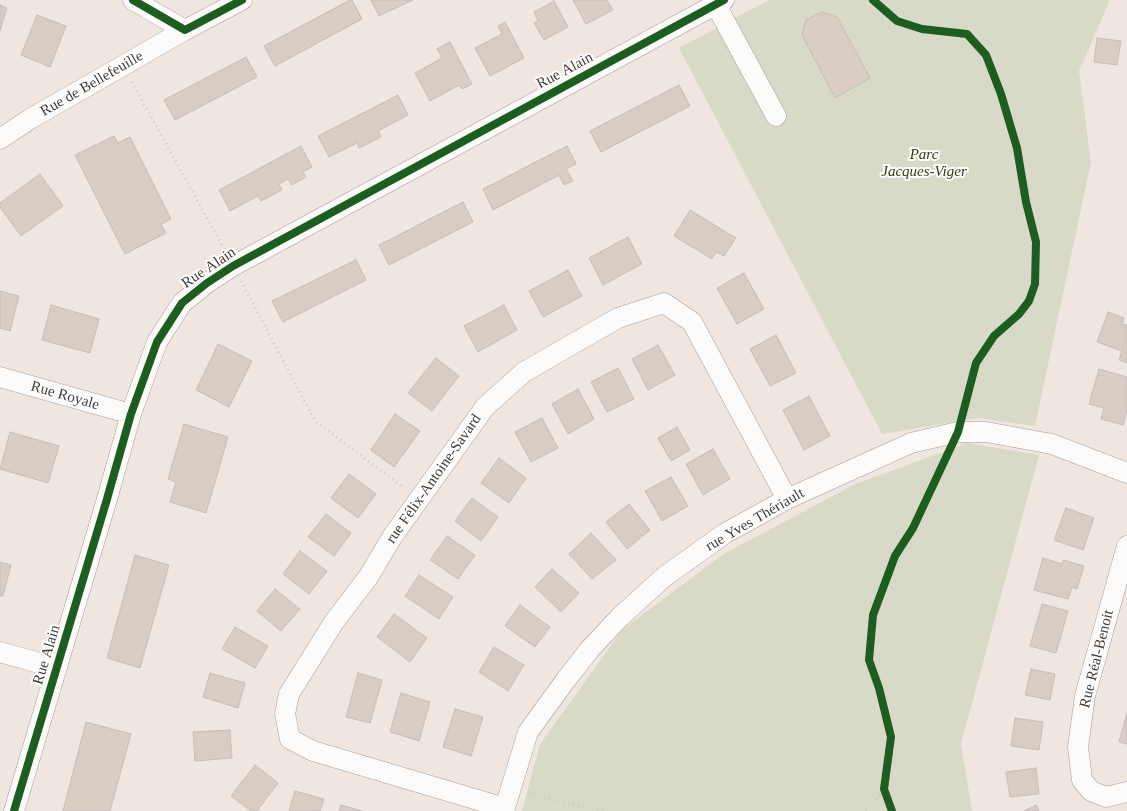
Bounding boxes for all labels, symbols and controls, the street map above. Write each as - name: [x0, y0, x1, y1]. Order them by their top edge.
- street label: Rue de Bellefeuille: [37, 47, 147, 121]
- street label: Rue Alain: [534, 49, 596, 93]
- park label: Parc Jacques-Viger: [881, 146, 967, 181]
- street label: Rue Alain: [179, 243, 239, 293]
- street label: Rue Royale: [29, 378, 101, 414]
- street label: rue Félix-Antoine-Savard: [383, 411, 485, 547]
- street label: rue Yves Thériault: [702, 484, 808, 556]
- street label: Rue Réal-Benoit: [1076, 608, 1118, 710]
- street label: Rue Alain: [29, 623, 65, 687]

